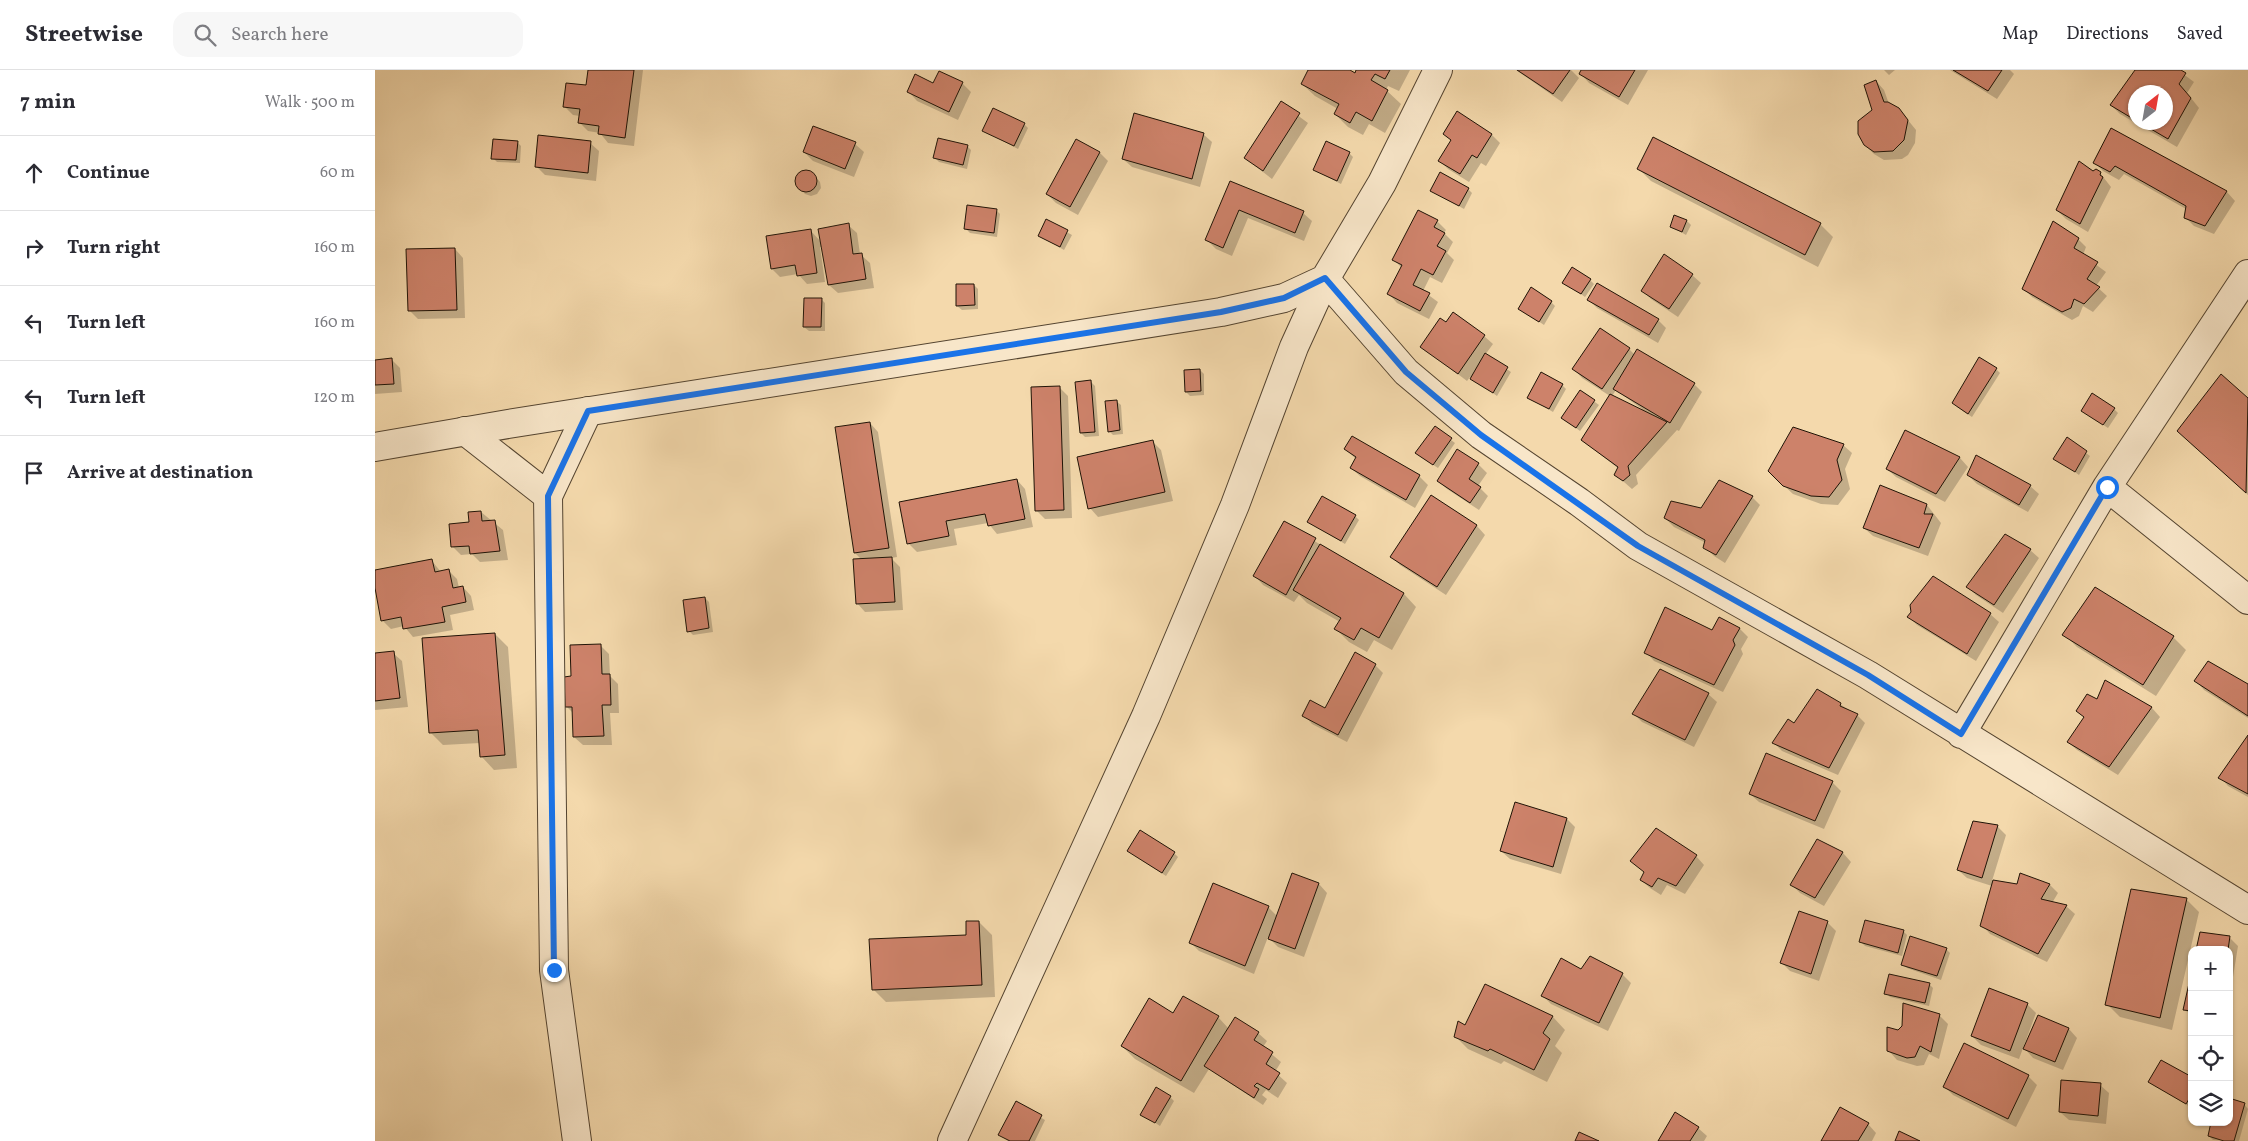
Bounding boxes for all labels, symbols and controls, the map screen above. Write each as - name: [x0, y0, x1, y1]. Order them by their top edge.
- search box: [173, 12, 523, 57]
- text: Streetwise: [25, 18, 143, 52]
- icon: search: [191, 21, 219, 49]
- text: Search here: [231, 22, 328, 48]
- text: Map: [2002, 22, 2038, 47]
- text: Directions: [2066, 22, 2149, 47]
- text: Saved: [2177, 22, 2223, 47]
- north arrow: [2128, 85, 2173, 130]
- text: 7 min: [20, 88, 76, 117]
- text: Walk · 500 m: [265, 92, 355, 114]
- icon: ahead: [20, 159, 48, 187]
- text: Continue: [67, 160, 150, 186]
- text: 60 m: [320, 162, 355, 184]
- icon: right: [20, 234, 48, 262]
- text: Turn right: [67, 235, 160, 261]
- text: 160 m: [314, 237, 355, 259]
- icon: left: [20, 309, 48, 337]
- text: Turn left: [67, 310, 146, 336]
- text: 160 m: [314, 312, 355, 334]
- icon: left: [20, 384, 48, 412]
- text: Turn left: [67, 385, 146, 411]
- text: 120 m: [313, 387, 355, 409]
- icon: arrive: [20, 459, 48, 487]
- text: Arrive at destination: [67, 460, 253, 486]
- route start: [2096, 476, 2119, 499]
- map controls: [2188, 946, 2233, 1126]
- button: +: [2188, 946, 2233, 991]
- route end: [543, 959, 566, 982]
- button: −: [2188, 991, 2233, 1036]
- button: locate: [2188, 1036, 2233, 1081]
- button: layers: [2188, 1081, 2233, 1126]

